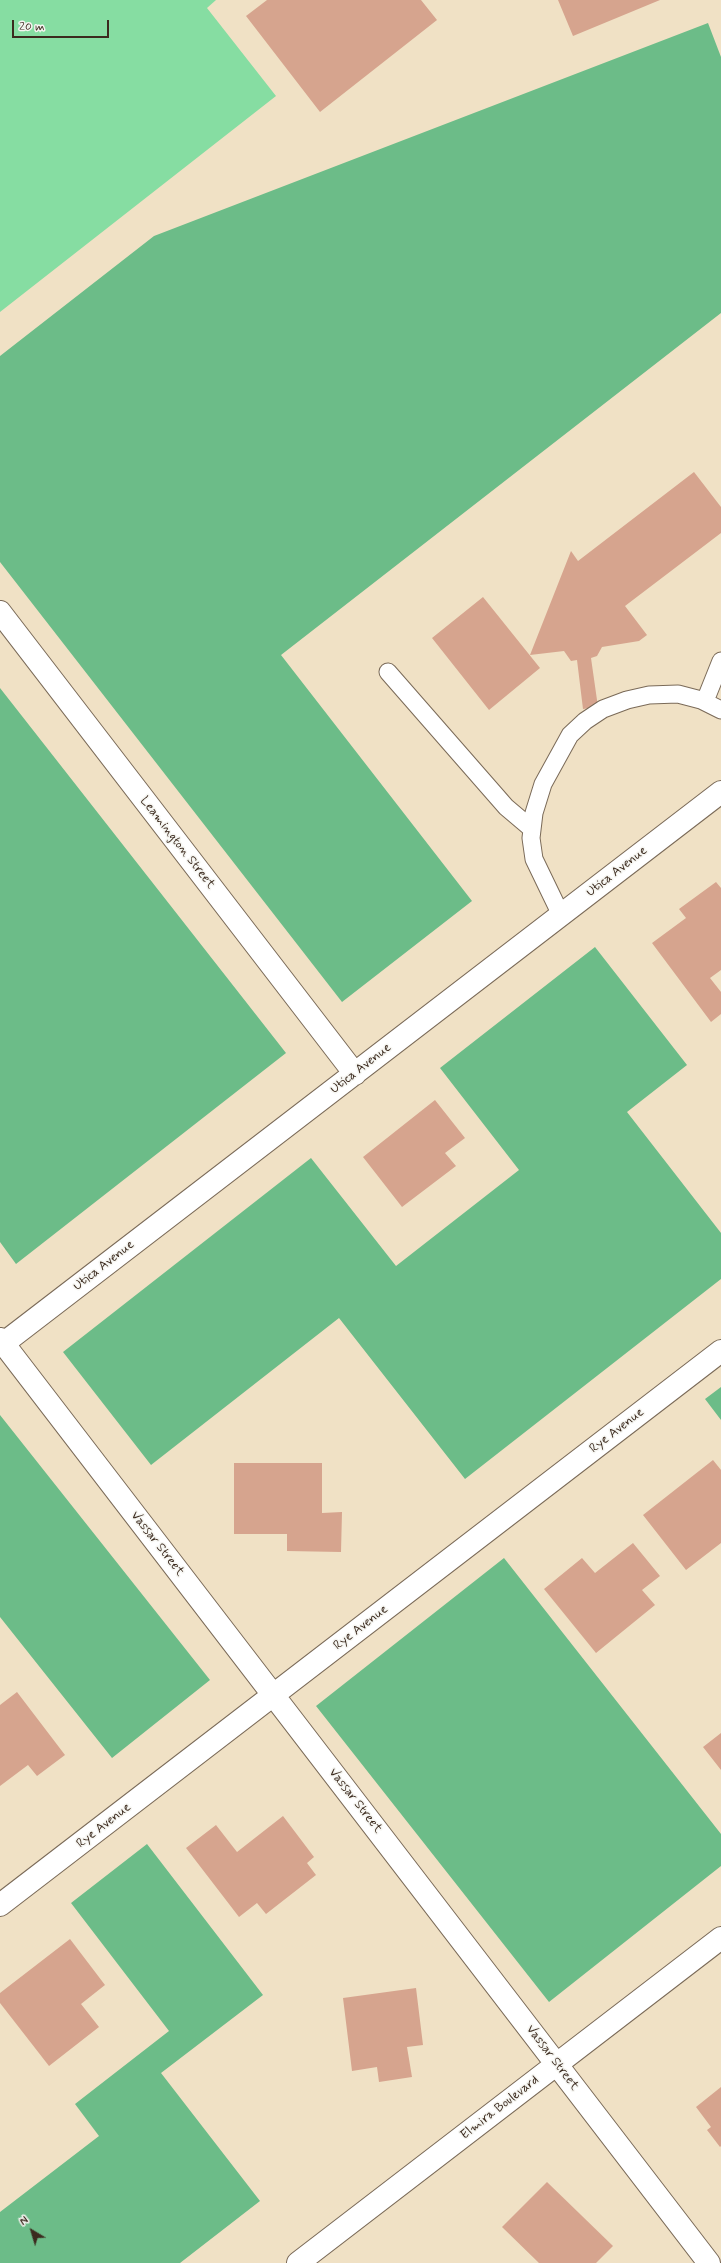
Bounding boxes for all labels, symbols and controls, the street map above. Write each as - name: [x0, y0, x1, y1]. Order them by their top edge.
- scale bar: [14, 12, 111, 38]
- text: 20 m: [19, 19, 45, 35]
- street label: Leamington Street: [136, 794, 218, 892]
- street label: Utica Avenue: [583, 843, 651, 901]
- street label: Utica Avenue: [327, 1040, 395, 1098]
- street label: Utica Avenue: [70, 1237, 138, 1295]
- street label: Rye Avenue: [587, 1405, 647, 1457]
- street label: Vassar Street: [127, 1508, 187, 1580]
- street label: Rye Avenue: [331, 1602, 391, 1654]
- street label: Vassar Street: [325, 1765, 385, 1837]
- street label: Rye Avenue: [74, 1800, 134, 1852]
- street label: Vassar Street: [522, 2022, 582, 2094]
- street label: Elmira Boulevard: [458, 2073, 542, 2143]
- north arrow: [12, 2211, 52, 2251]
- text: N: [17, 2214, 32, 2229]

